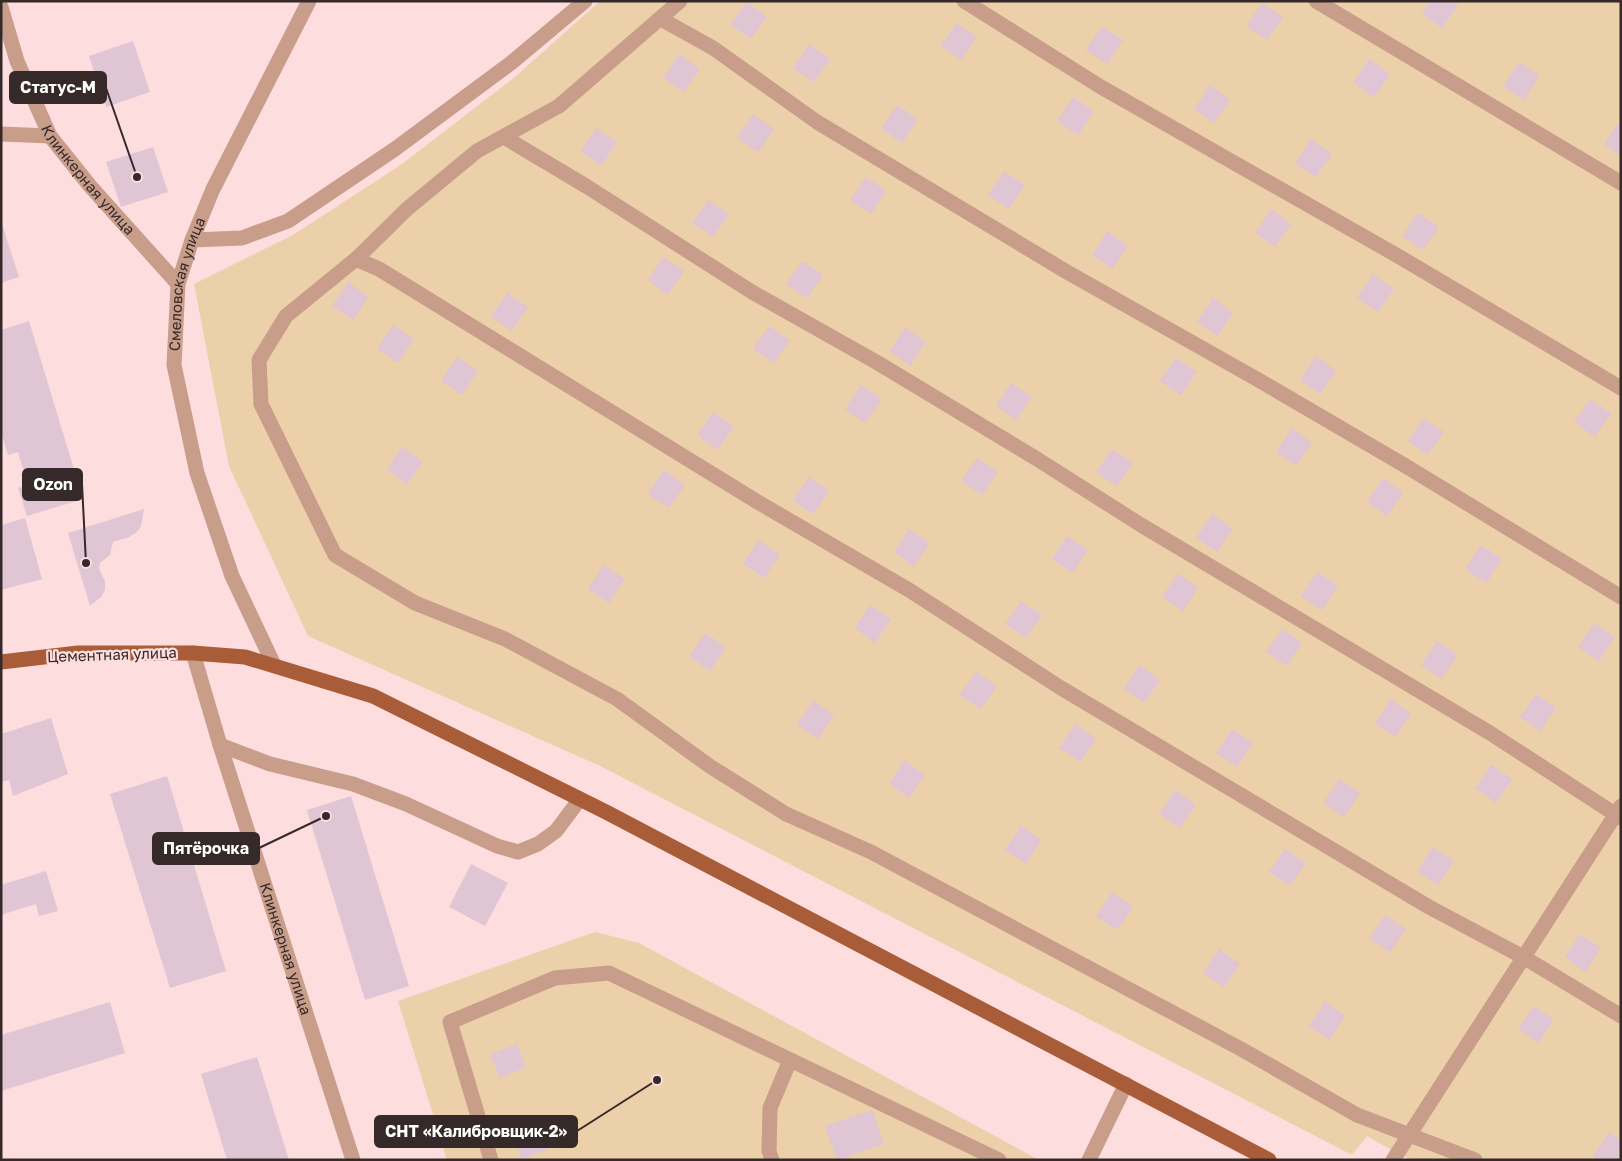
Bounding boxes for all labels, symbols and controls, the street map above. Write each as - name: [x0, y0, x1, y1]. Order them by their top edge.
- callout: Статус-М: [10, 72, 106, 103]
- text: Статус-М: [20, 77, 96, 97]
- street label: Клинкерная улица: [38, 122, 139, 238]
- street label: Смеловская улица: [165, 214, 208, 352]
- callout: Ozon: [23, 469, 82, 500]
- text: Ozon: [33, 474, 73, 494]
- street label: Цементная улица: [47, 643, 177, 665]
- callout: Пятёрочка: [153, 833, 259, 864]
- text: Пятёрочка: [163, 838, 249, 858]
- street label: Клинкерная улица: [257, 880, 316, 1017]
- callout: СНТ «Калибровщик-2»: [375, 1116, 577, 1147]
- text: СНТ «Калибровщик-2»: [385, 1121, 567, 1141]

